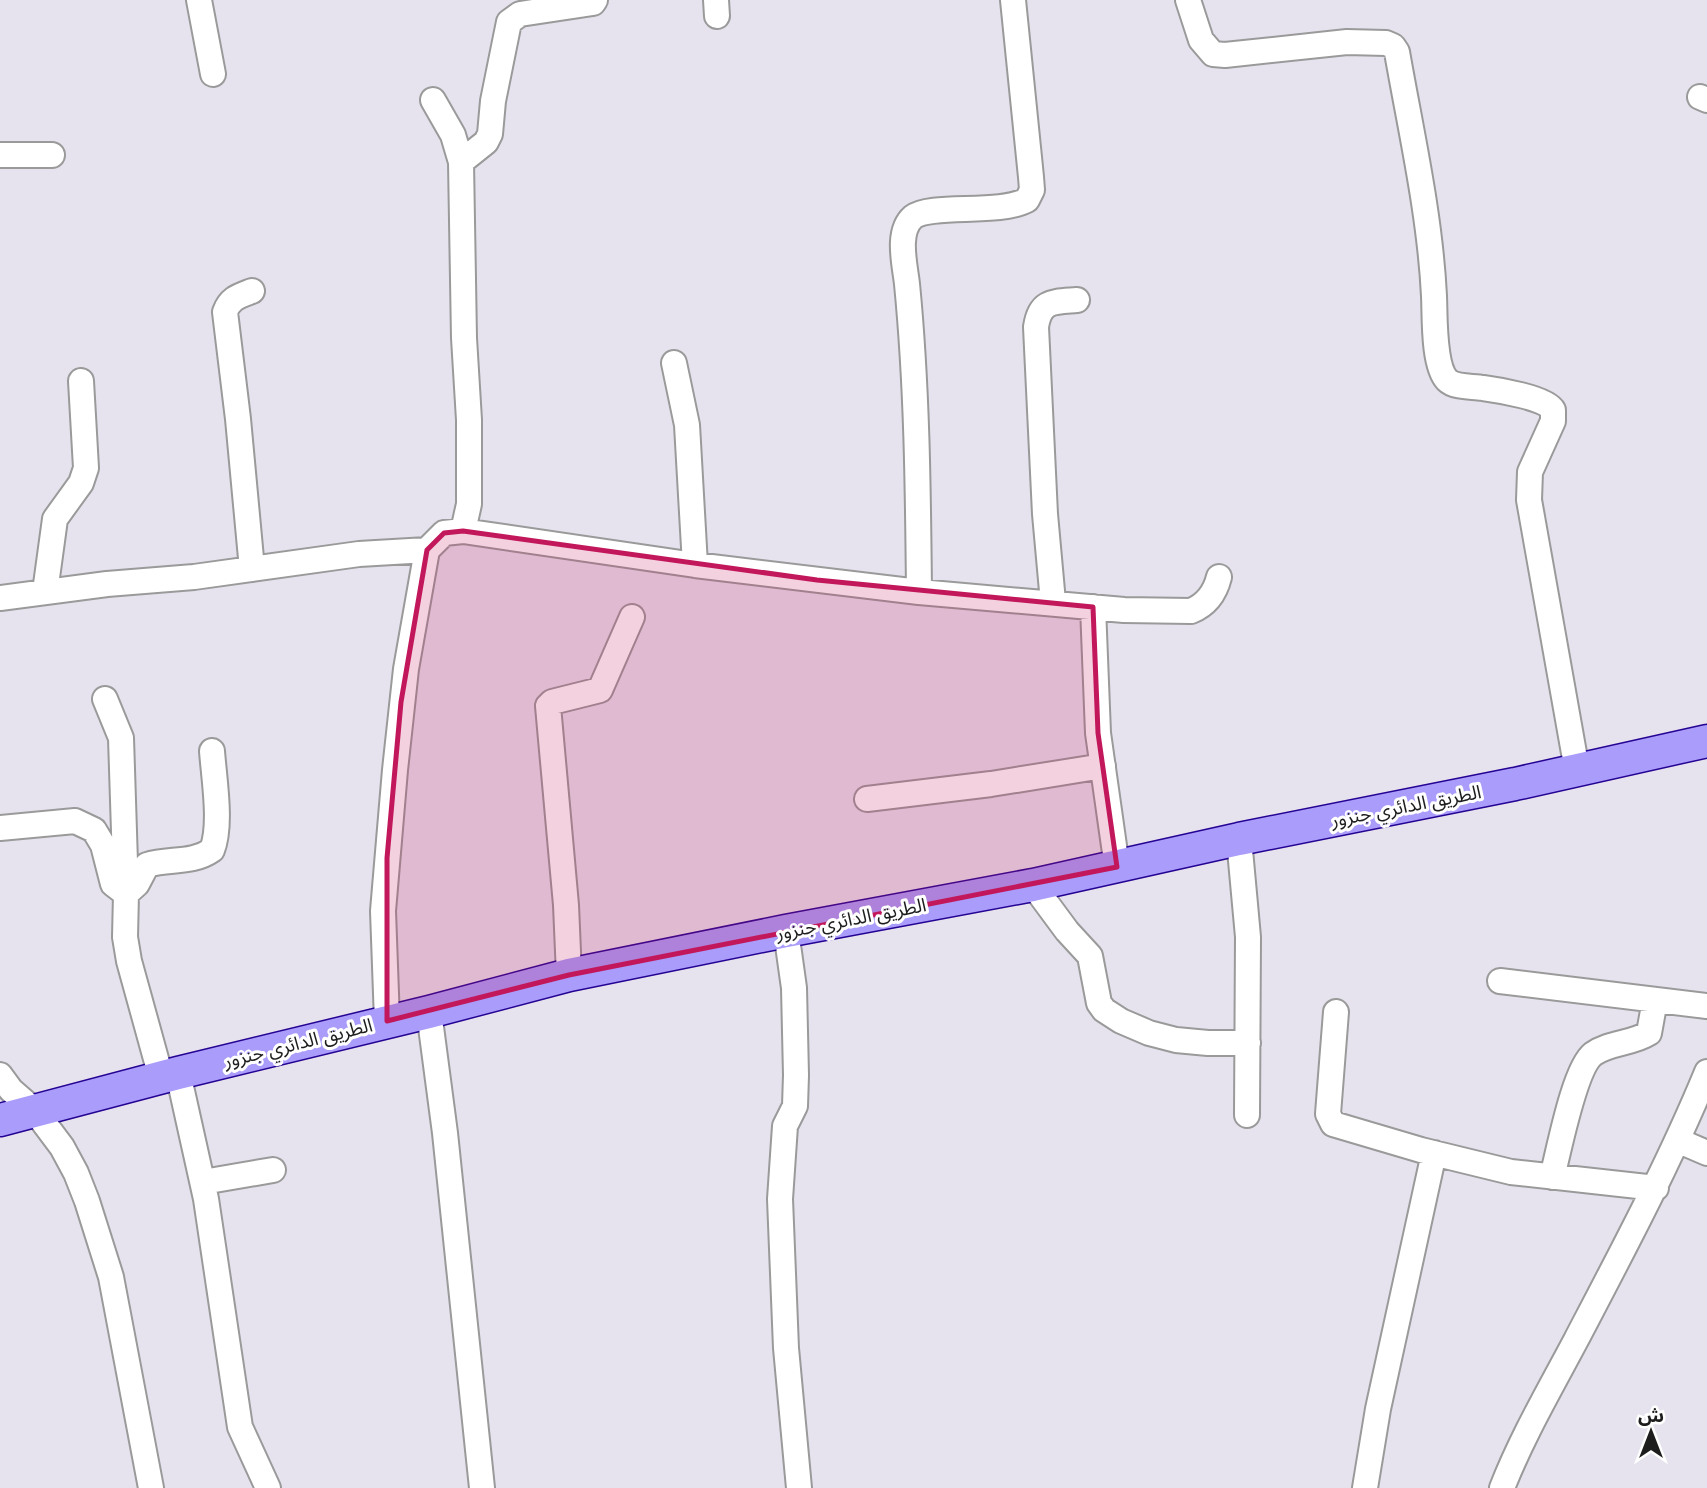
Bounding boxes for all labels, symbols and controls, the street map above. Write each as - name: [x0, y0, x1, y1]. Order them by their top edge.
- street label: الطريق الدائري جنزور: [1328, 779, 1484, 835]
- street label: الطريق الدائري جنزور: [773, 892, 929, 948]
- street label: الطريق الدائري جنزور: [220, 1012, 376, 1076]
- north arrow: [1616, 1397, 1686, 1467]
- text: ش: [1638, 1403, 1664, 1428]

